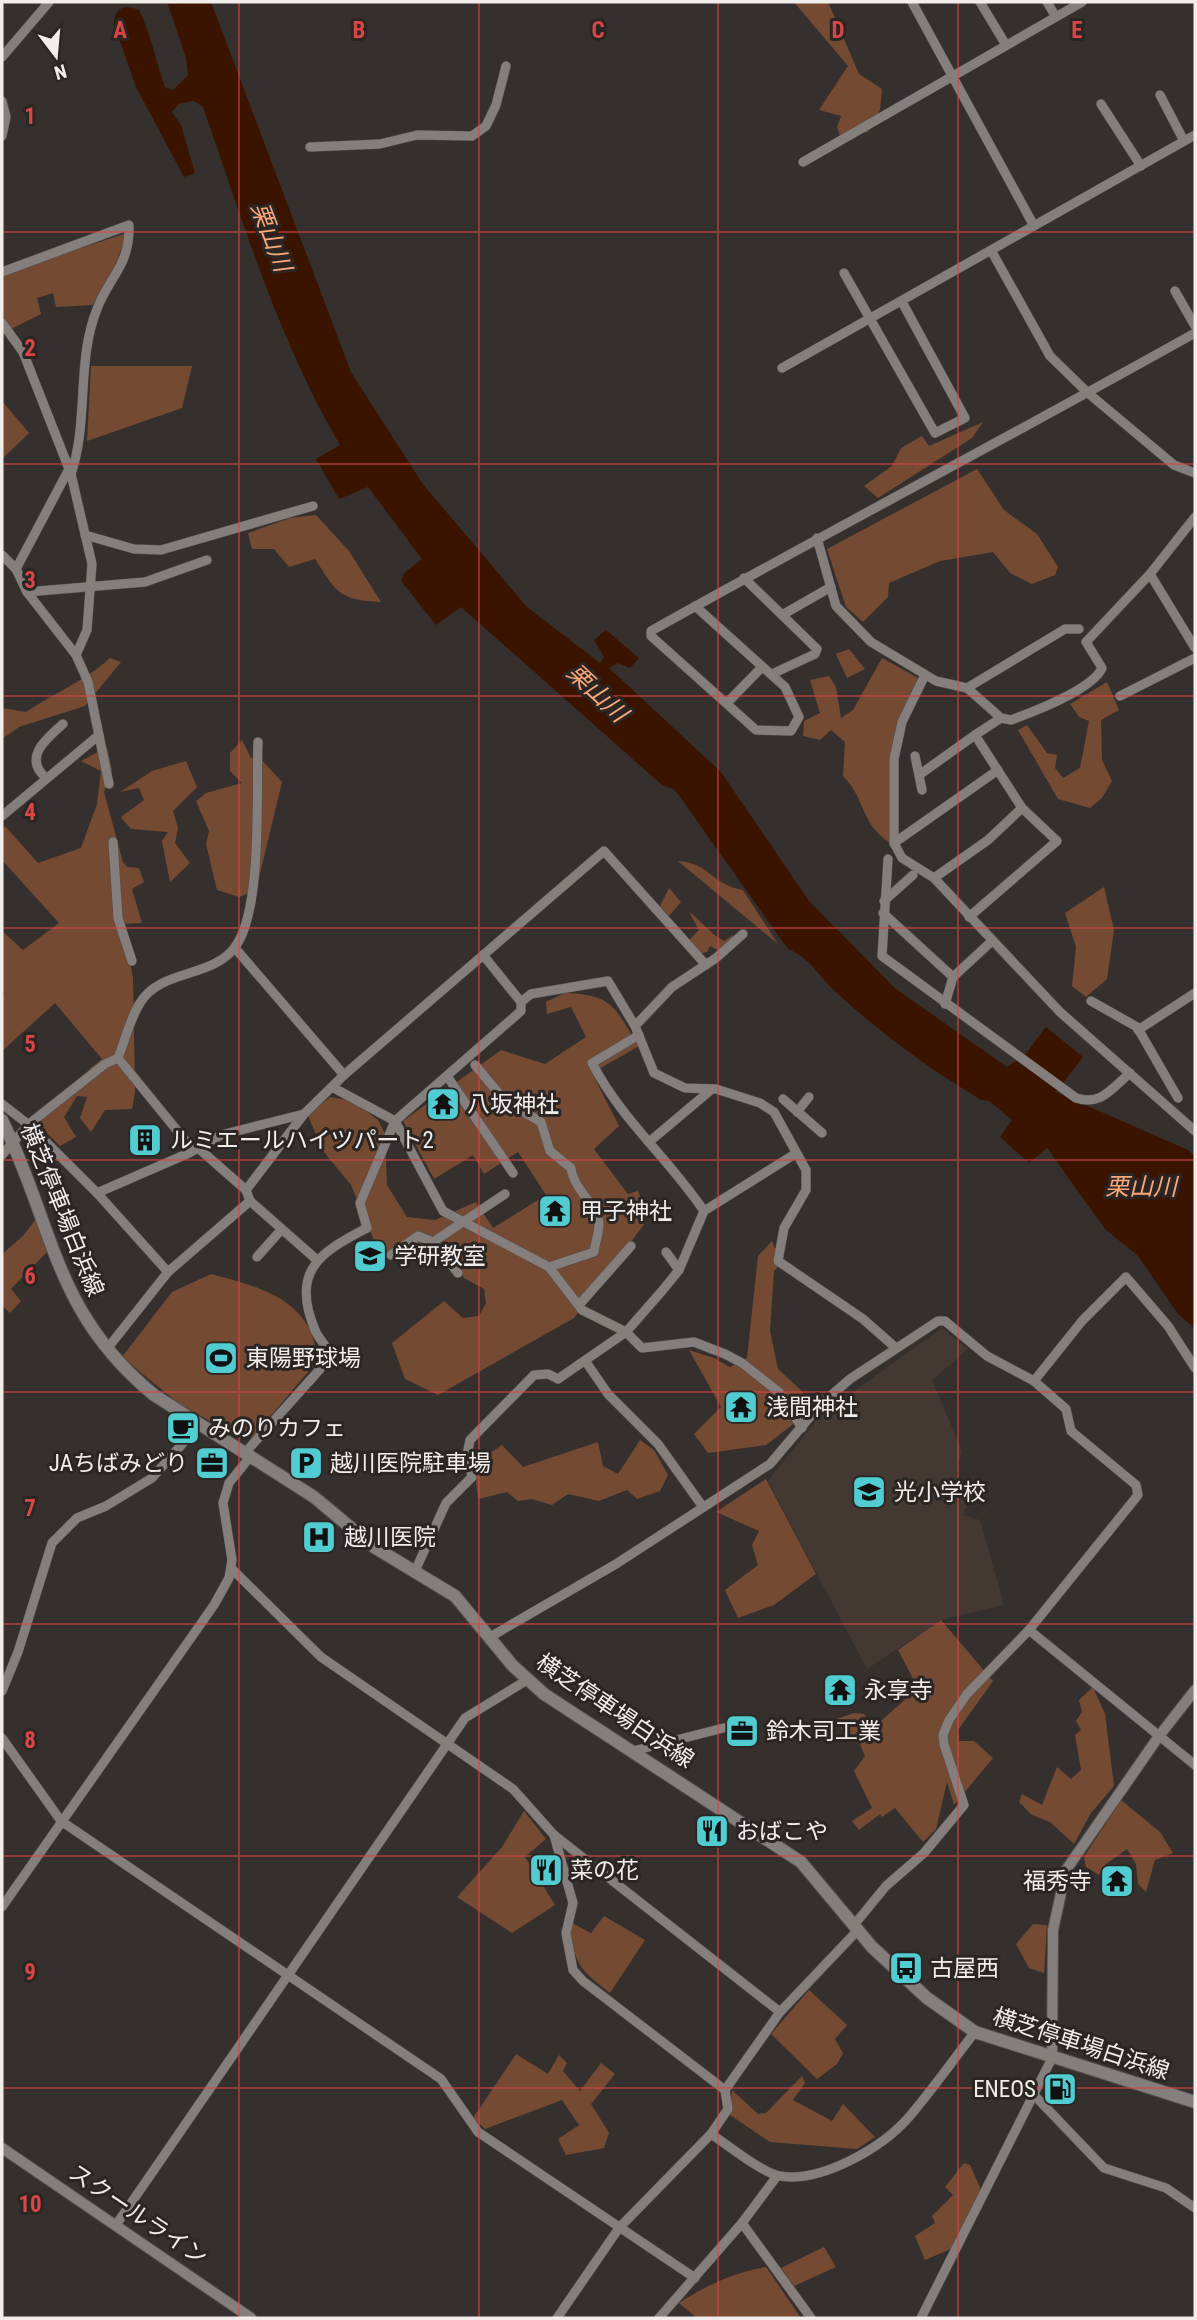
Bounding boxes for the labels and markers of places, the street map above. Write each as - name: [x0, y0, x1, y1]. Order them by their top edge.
- temple icon: 八坂神社: [424, 1085, 462, 1123]
- place label: 八坂神社: [467, 1091, 559, 1118]
- building icon: ルミエールハイツパート2: [126, 1121, 164, 1159]
- place label: ルミエールハイツパート2: [170, 1127, 434, 1154]
- temple icon: 甲子神社: [536, 1192, 574, 1230]
- place label: 甲子神社: [580, 1198, 672, 1225]
- school or university icon: 学研教室: [351, 1237, 389, 1275]
- place label: 学研教室: [394, 1243, 486, 1270]
- sports icon: 東陽野球場: [202, 1339, 240, 1377]
- place label: 東陽野球場: [246, 1345, 361, 1372]
- temple icon: 浅間神社: [722, 1388, 760, 1426]
- place label: 浅間神社: [766, 1394, 858, 1421]
- cafe icon: みのりカフェ: [164, 1409, 202, 1447]
- place label: みのりカフェ: [208, 1415, 346, 1442]
- office icon: JAちばみどり: [193, 1444, 231, 1482]
- parking icon: 越川医院駐車場: [287, 1444, 325, 1482]
- place label: JAちばみどり: [49, 1450, 188, 1477]
- place label: 越川医院駐車場: [330, 1450, 491, 1477]
- school or university icon: 光小学校: [850, 1473, 888, 1511]
- place label: 光小学校: [894, 1479, 986, 1506]
- hospital icon: 越川医院: [300, 1518, 338, 1556]
- place label: 越川医院: [344, 1524, 436, 1551]
- temple icon: 永享寺: [821, 1671, 859, 1709]
- place label: 永享寺: [864, 1677, 933, 1704]
- office icon: 鈴木司工業: [723, 1712, 761, 1750]
- place label: 鈴木司工業: [766, 1718, 881, 1745]
- restaurant icon: おばこや: [693, 1812, 731, 1850]
- place label: おばこや: [736, 1818, 828, 1845]
- restaurant icon: 菜の花: [527, 1851, 565, 1889]
- place label: 菜の花: [570, 1857, 639, 1884]
- temple icon: 福秀寺: [1098, 1862, 1136, 1900]
- place label: 福秀寺: [1023, 1868, 1092, 1895]
- bus stop icon: 古屋西: [887, 1949, 925, 1987]
- place label: 古屋西: [930, 1955, 999, 1982]
- fuel station icon: ENEOS: [1041, 2070, 1079, 2108]
- place label: ENEOS: [973, 2076, 1036, 2103]

